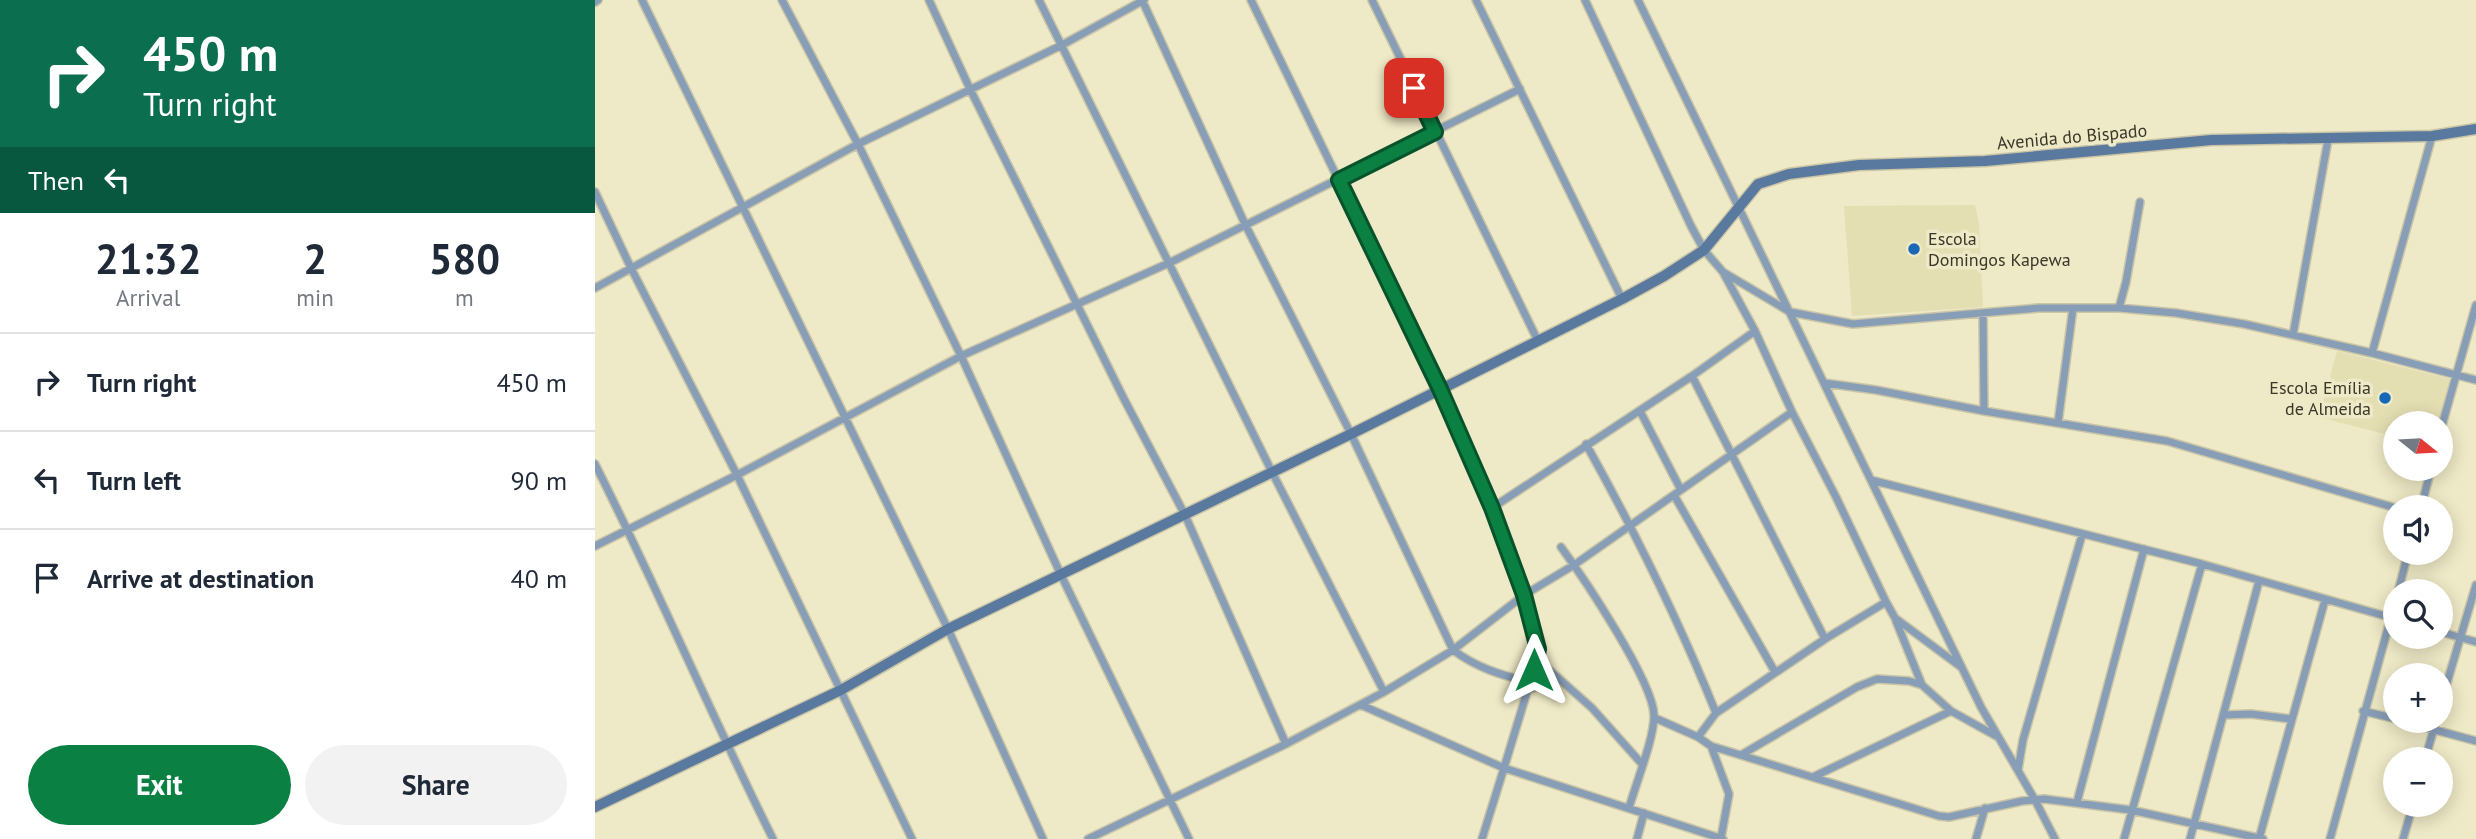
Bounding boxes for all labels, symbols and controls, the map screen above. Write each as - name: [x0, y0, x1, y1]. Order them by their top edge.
- text: 450 m: [143, 21, 278, 85]
- icon: right: [28, 28, 119, 119]
- pin: [1384, 58, 1444, 118]
- icon: arrive: [1395, 69, 1433, 107]
- text: Turn right: [143, 83, 277, 125]
- street label: Avenida do Bispado: [1996, 118, 2148, 155]
- icon: left: [98, 161, 136, 199]
- text: Then: [28, 164, 84, 197]
- place label: Escola Domingos Kapewa: [1928, 227, 2071, 271]
- text: 21:32: [95, 231, 201, 286]
- text: 2: [303, 231, 327, 286]
- text: 580: [429, 231, 500, 286]
- marker: Escola Domingos Kapewa: [1906, 241, 1922, 257]
- text: Arrival: [116, 283, 180, 312]
- text: min: [296, 283, 334, 312]
- text: m: [455, 283, 474, 312]
- icon: right: [28, 363, 66, 401]
- text: Turn right: [87, 366, 196, 399]
- text: 450 m: [496, 366, 567, 399]
- place label: Escola Emília de Almeida: [2269, 376, 2371, 420]
- marker: Escola Emília de Almeida: [2377, 390, 2393, 406]
- north arrow: [2383, 411, 2453, 481]
- map controls: [2383, 411, 2453, 817]
- icon: left: [28, 461, 66, 499]
- text: Turn left: [87, 464, 181, 497]
- text: 90 m: [511, 464, 567, 497]
- button: sound: [2383, 495, 2453, 565]
- icon: arrive: [28, 559, 66, 597]
- text: Arrive at destination: [87, 562, 314, 595]
- text: 40 m: [511, 562, 567, 595]
- button: search: [2383, 579, 2453, 649]
- position arrow: [1497, 633, 1571, 707]
- button: +: [2383, 663, 2453, 733]
- button: Exit: [28, 745, 291, 825]
- button: Share: [305, 745, 567, 825]
- button: −: [2383, 747, 2453, 817]

